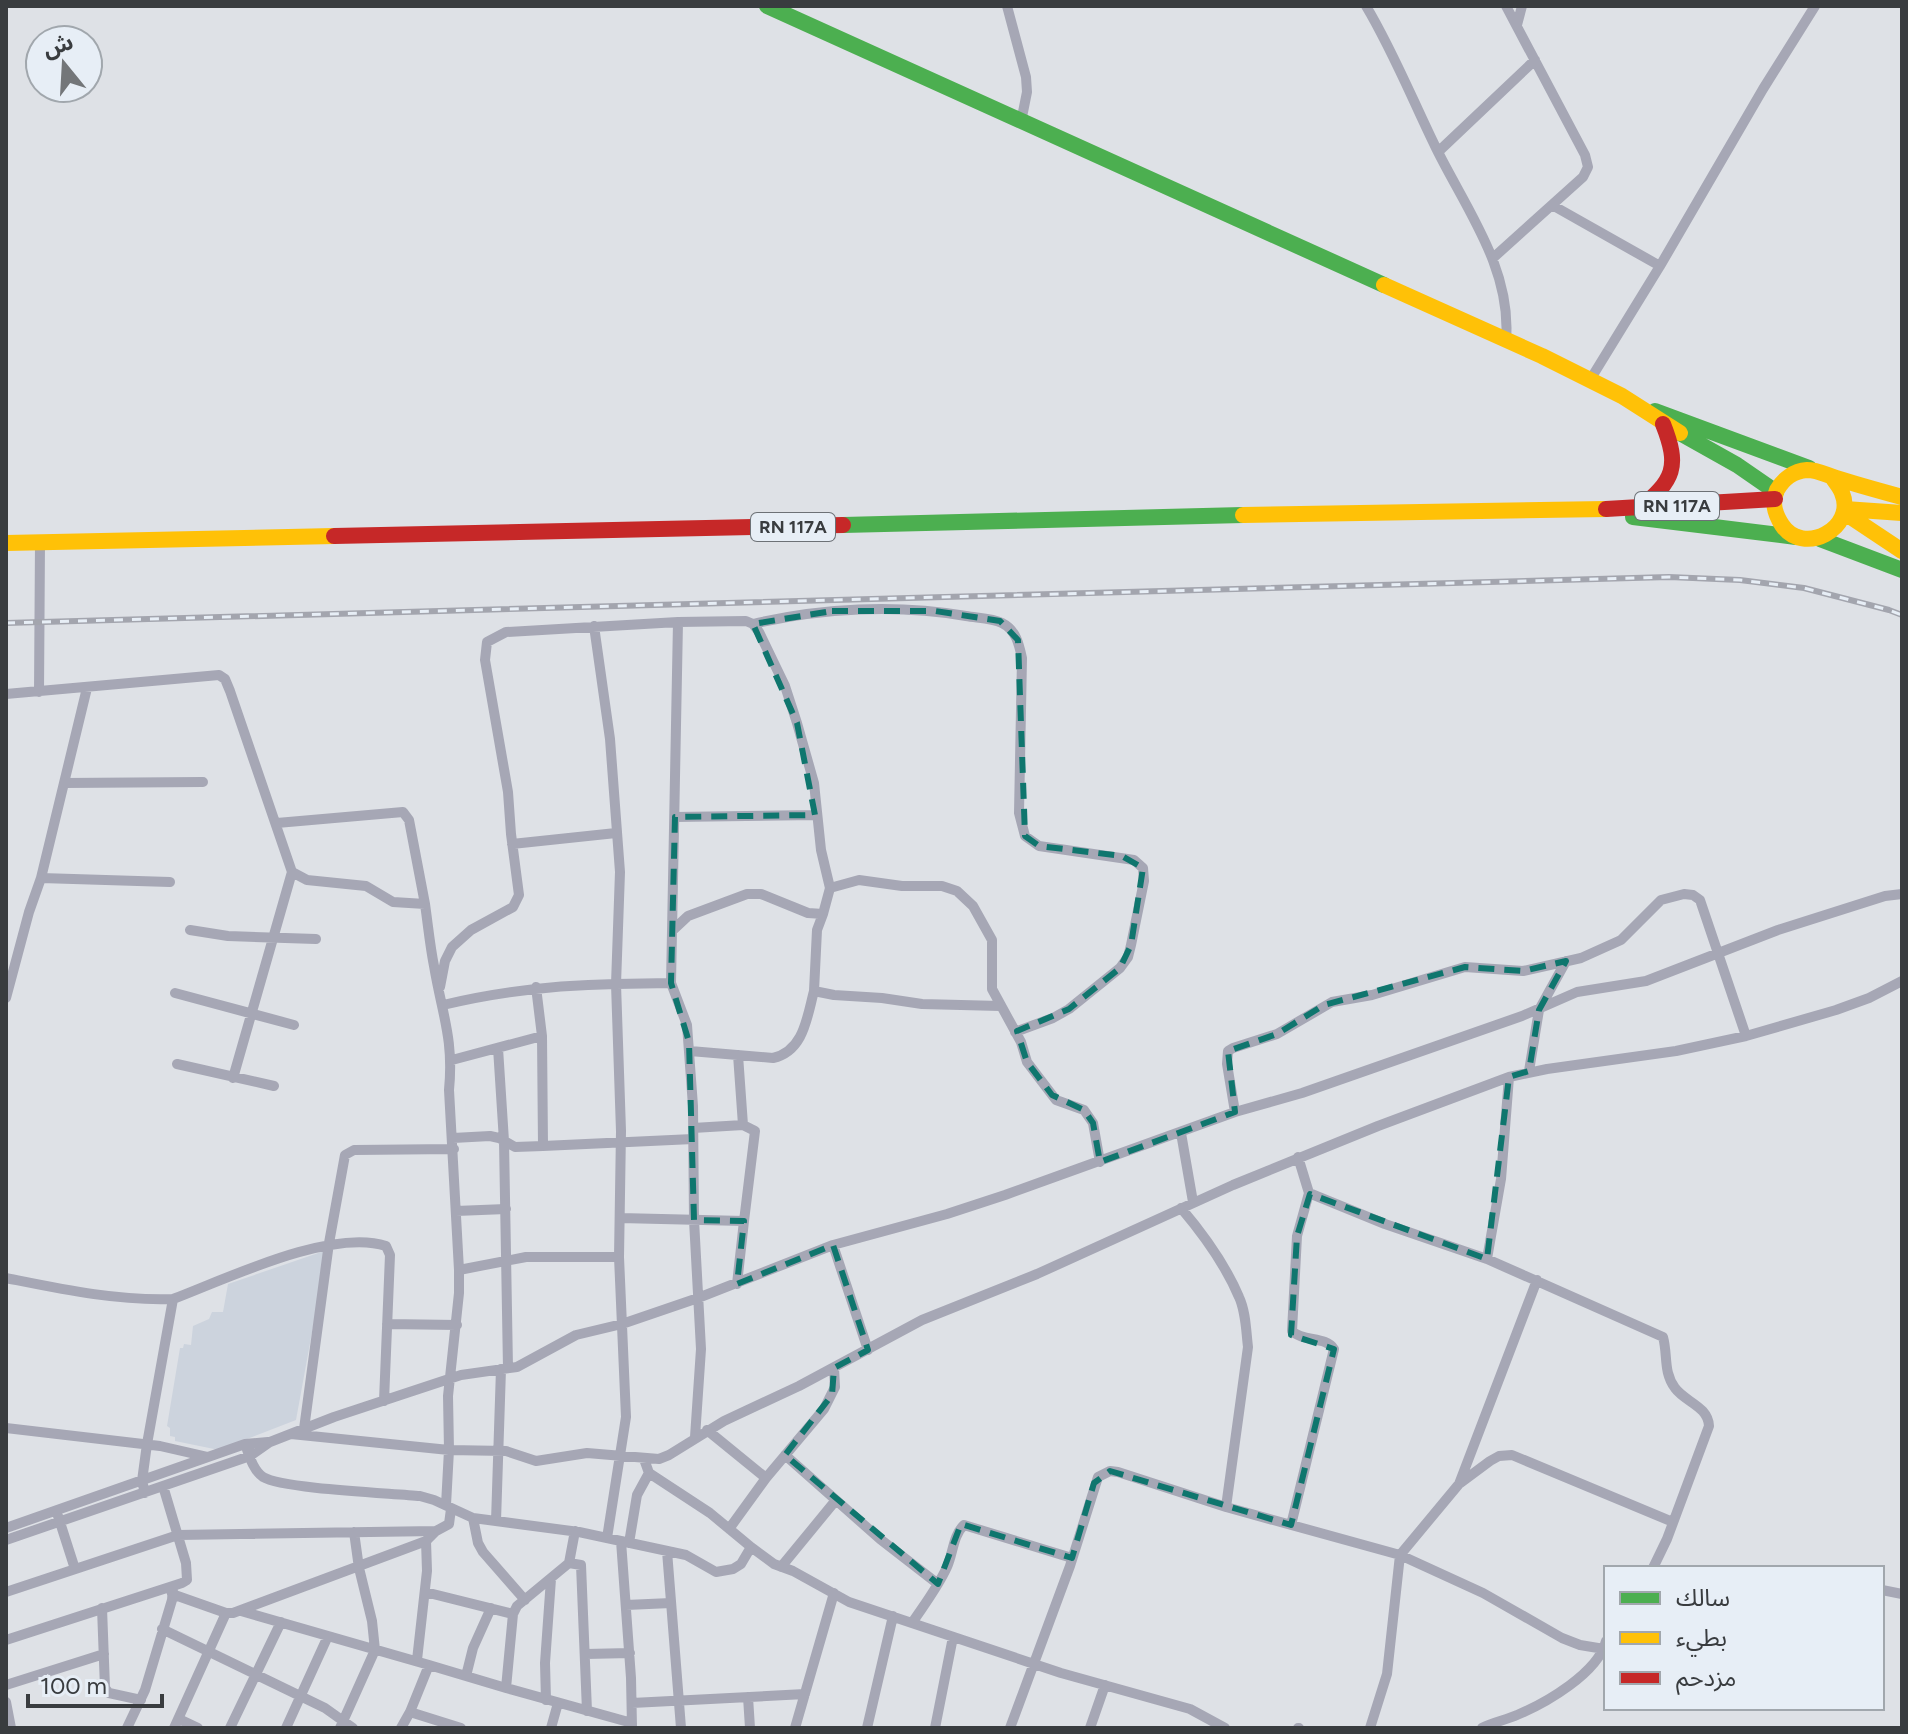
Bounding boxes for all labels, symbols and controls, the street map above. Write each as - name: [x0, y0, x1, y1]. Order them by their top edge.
- north arrow: [24, 24, 104, 104]
- text: ش: [39, 28, 76, 63]
- road number: RN 117A: [1635, 492, 1719, 520]
- road number: RN 117A: [751, 513, 835, 541]
- legend: [1604, 1566, 1884, 1710]
- text: سالك: [1676, 1583, 1730, 1612]
- text: بطيء: [1676, 1623, 1727, 1657]
- scale bar: [28, 1658, 162, 1708]
- text: مزدحم: [1676, 1663, 1736, 1695]
- text: 100 m: [40, 1671, 107, 1700]

